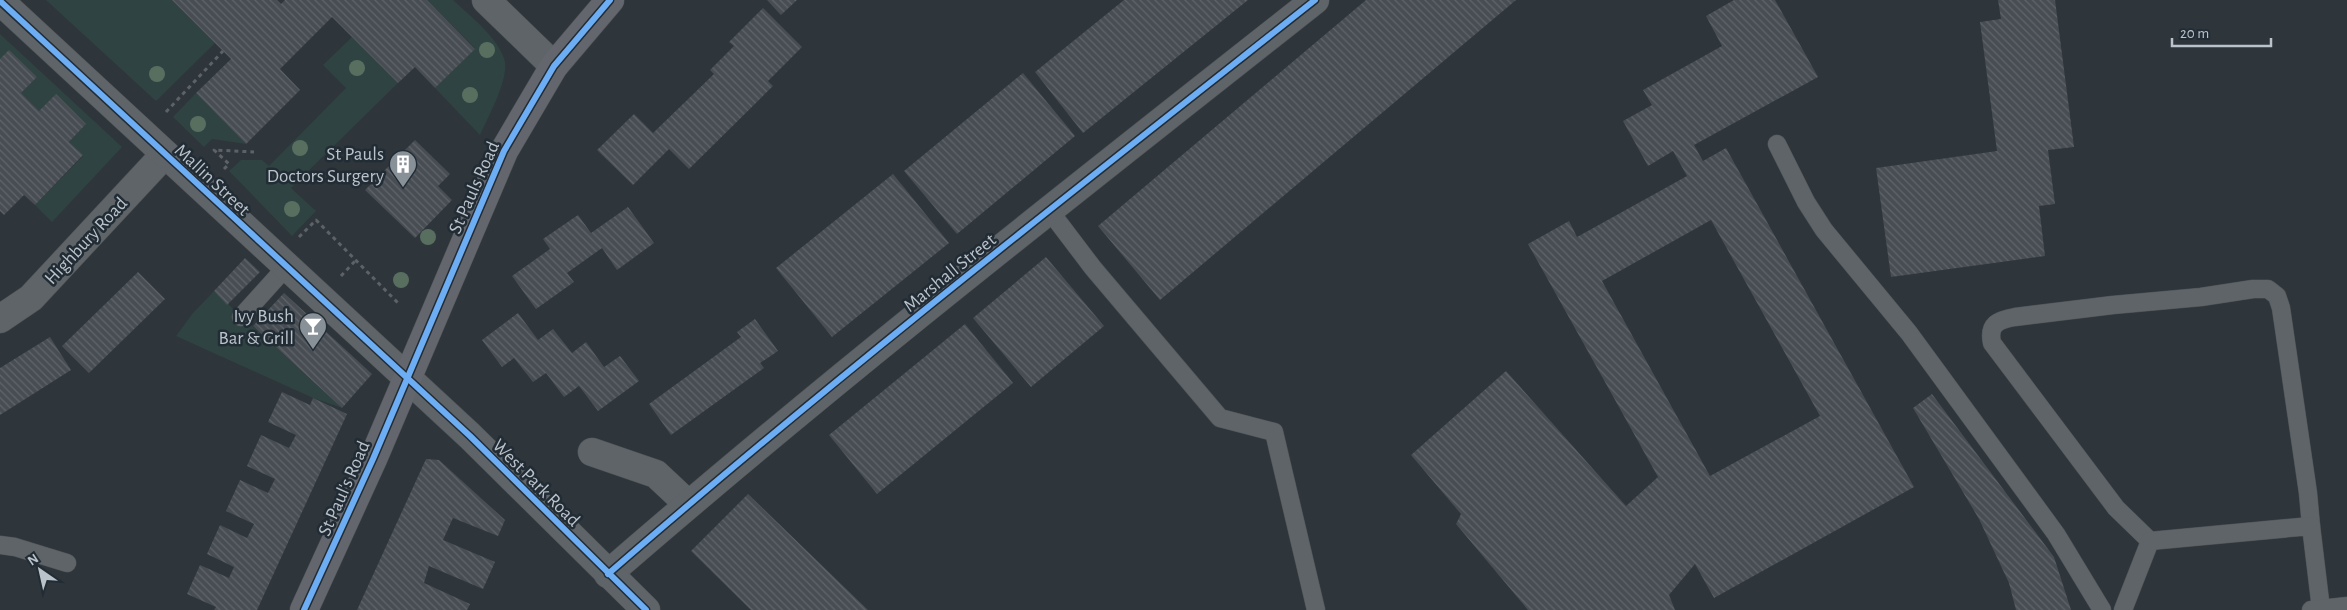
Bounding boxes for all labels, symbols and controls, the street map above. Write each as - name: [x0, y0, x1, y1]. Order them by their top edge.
- scale bar: [2172, 15, 2271, 47]
- text: 20 m: [2180, 26, 2209, 41]
- street label: St Pauls Road: [446, 139, 503, 237]
- street label: Mallin Street: [171, 141, 253, 220]
- place label: St Pauls Doctors Surgery: [267, 145, 384, 186]
- building icon: St Pauls Doctors Surgery: [388, 149, 418, 188]
- street label: Highbury Road: [41, 194, 131, 288]
- street label: Marshall Street: [900, 230, 1000, 316]
- place label: Ivy Bush Bar & Grill: [218, 307, 294, 348]
- bar icon: Ivy Bush Bar & Grill: [298, 311, 328, 350]
- street label: West Park Road: [489, 436, 583, 530]
- street label: St Paul's Road: [315, 438, 374, 539]
- north arrow: [15, 545, 65, 595]
- text: N: [25, 552, 41, 569]

